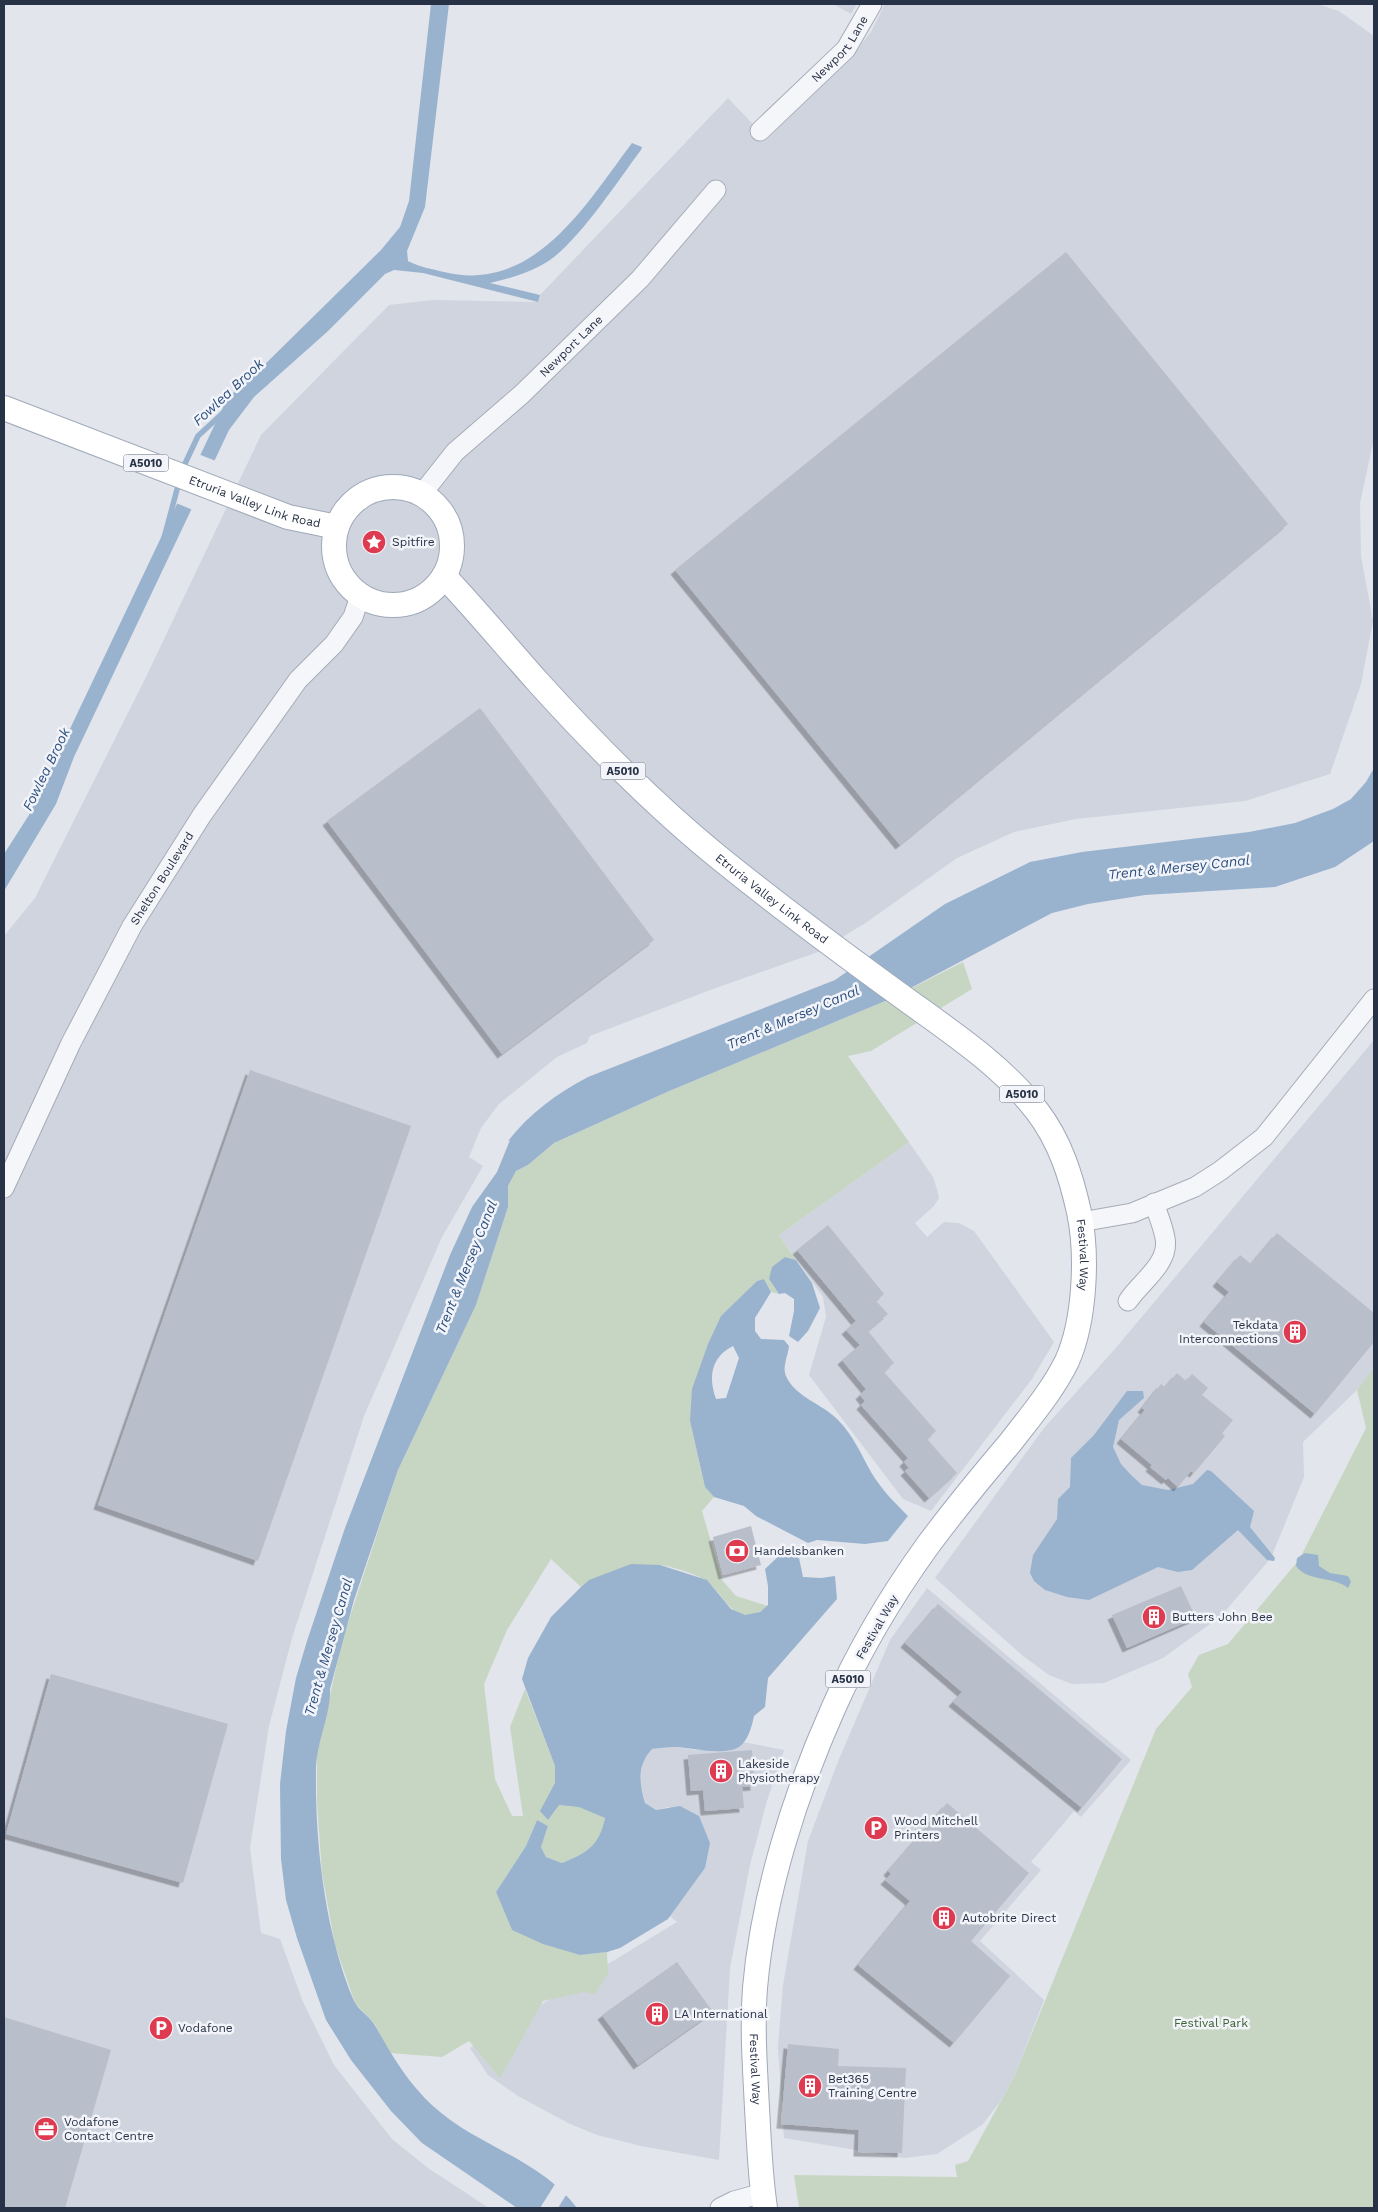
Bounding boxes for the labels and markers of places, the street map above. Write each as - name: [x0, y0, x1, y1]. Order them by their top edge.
- place icon: Spitfire: [361, 529, 387, 555]
- place label: Spitfire: [392, 535, 435, 549]
- place label: Tekdata Interconnections: [1179, 1318, 1278, 1346]
- building icon: Tekdata Interconnections: [1282, 1319, 1308, 1345]
- bank icon: Handelsbanken: [724, 1538, 750, 1564]
- place label: Handelsbanken: [754, 1544, 844, 1558]
- building icon: Butters John Bee: [1141, 1604, 1167, 1630]
- place label: Butters John Bee: [1172, 1610, 1273, 1624]
- place label: Lakeside Physiotherapy: [738, 1757, 820, 1785]
- building icon: Lakeside Physiotherapy: [708, 1758, 734, 1784]
- place label: Wood Mitchell Printers: [894, 1814, 978, 1842]
- parking icon: Wood Mitchell Printers: [863, 1815, 889, 1841]
- building icon: Autobrite Direct: [931, 1905, 957, 1931]
- place label: Autobrite Direct: [962, 1911, 1056, 1925]
- building icon: LA International: [644, 2001, 670, 2027]
- place label: LA International: [674, 2007, 768, 2021]
- parking icon: Vodafone: [148, 2015, 174, 2041]
- place label: Vodafone: [178, 2021, 233, 2035]
- place label: Bet365 Training Centre: [828, 2072, 917, 2100]
- building icon: Bet365 Training Centre: [797, 2073, 823, 2099]
- place label: Vodafone Contact Centre: [64, 2115, 154, 2143]
- office icon: Vodafone Contact Centre: [33, 2116, 59, 2142]

